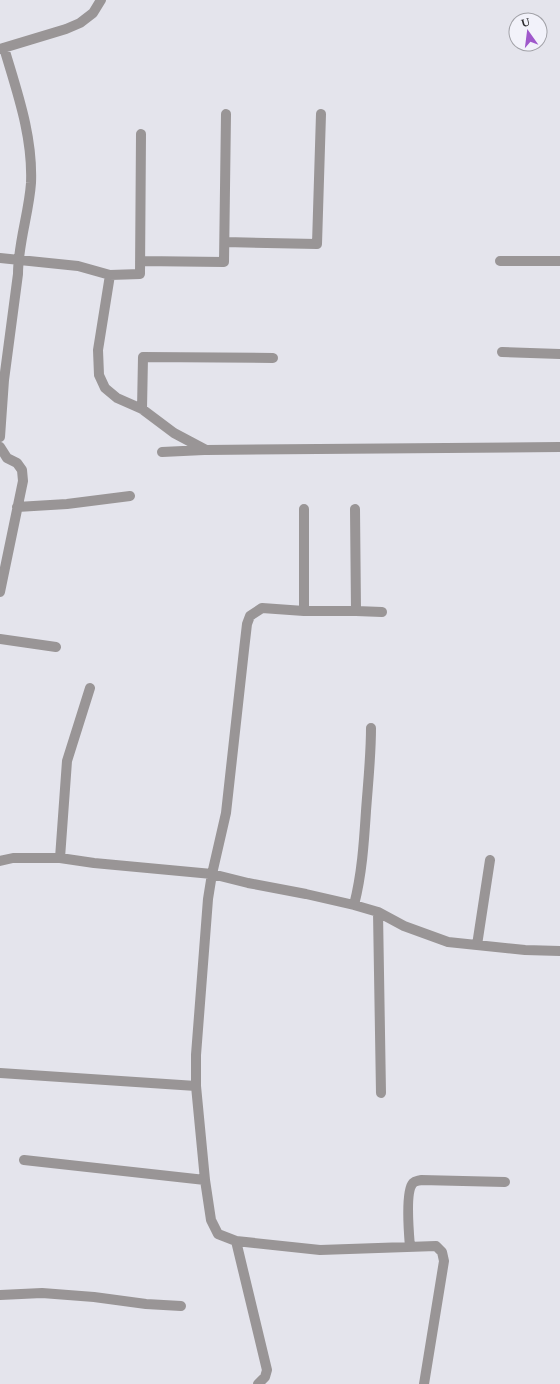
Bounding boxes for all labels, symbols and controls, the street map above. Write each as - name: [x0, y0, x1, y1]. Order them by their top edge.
- north arrow: [508, 12, 548, 52]
- text: U: [519, 13, 532, 32]

